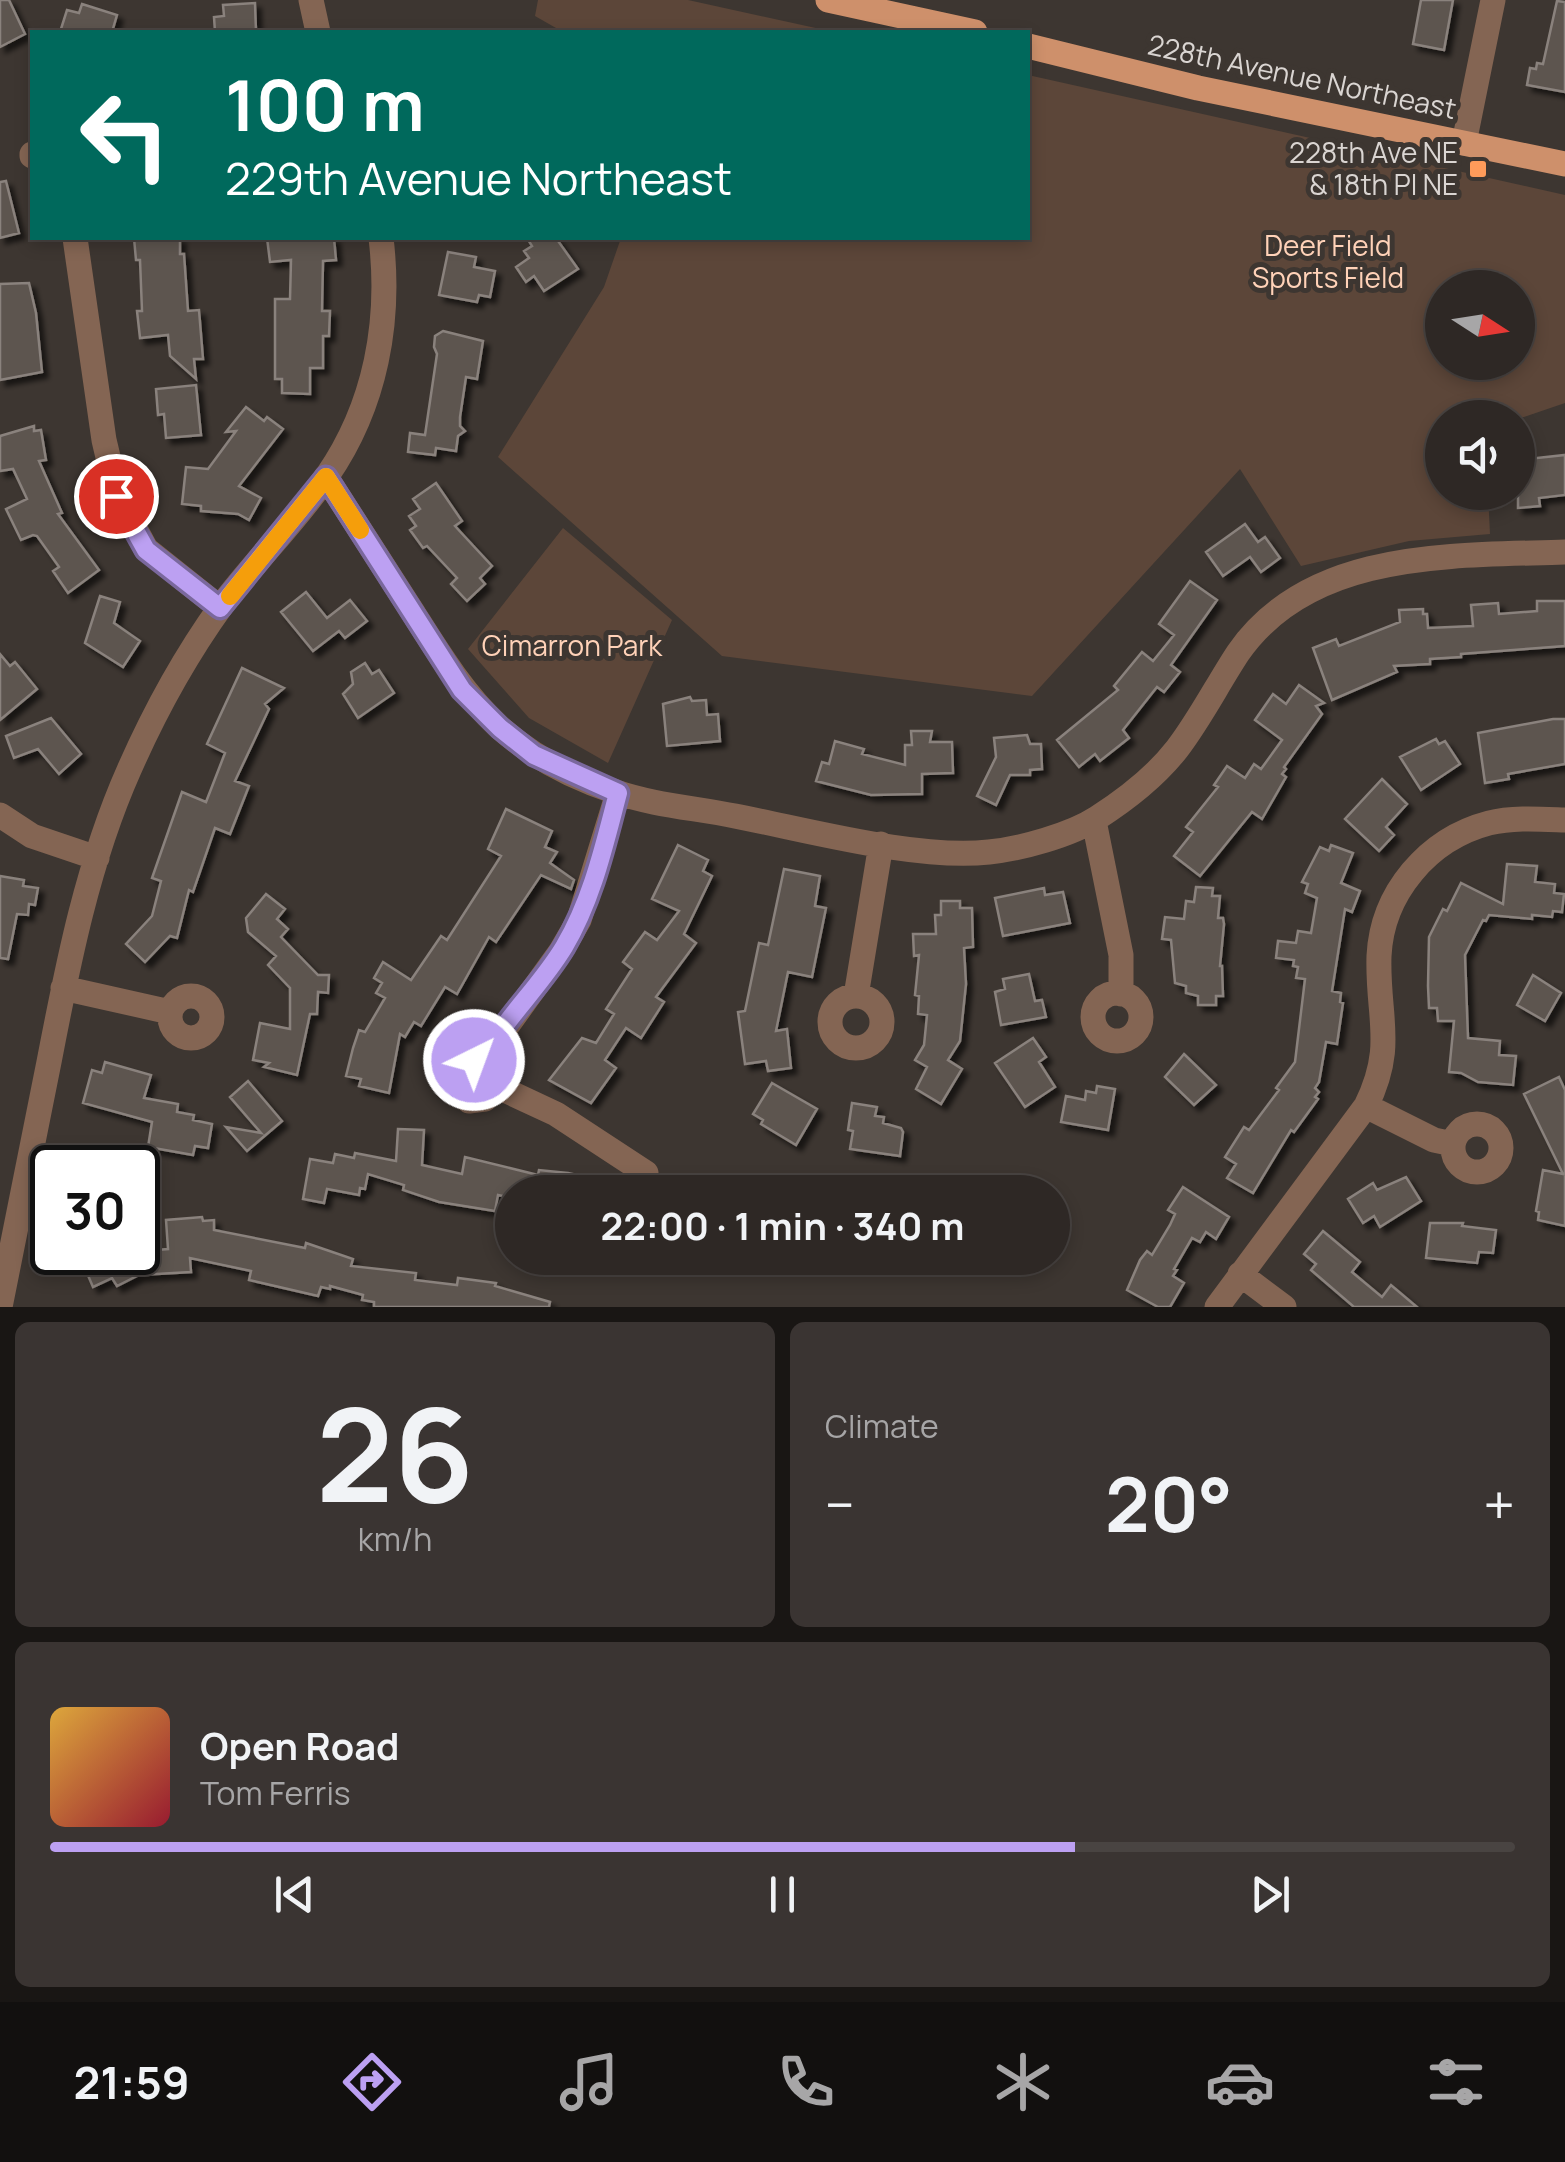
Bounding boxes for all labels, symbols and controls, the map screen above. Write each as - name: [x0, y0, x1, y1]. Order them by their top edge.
- street label: 228th Avenue Northeast: [1145, 25, 1460, 127]
- text: 100 m: [225, 56, 425, 152]
- icon: left: [60, 70, 190, 200]
- place label: 228th Ave NE & 18th Pl NE: [1289, 133, 1458, 203]
- text: 229th Avenue Northeast: [225, 147, 732, 209]
- marker: 228th Ave NE & 18th Pl NE: [1467, 158, 1489, 180]
- park label: Deer Field Sports Field: [1252, 226, 1404, 296]
- north arrow: [1425, 270, 1535, 380]
- map controls: [1425, 270, 1535, 510]
- button: sound: [1425, 400, 1535, 510]
- pin: [74, 454, 159, 539]
- icon: arrive: [89, 469, 144, 524]
- park label: Cimarron Park: [482, 626, 663, 664]
- position arrow: [422, 1008, 526, 1112]
- speed limit sign: 30: [30, 1145, 160, 1275]
- text: 22:00 · 1 min · 340 m: [601, 1199, 964, 1251]
- text: 26: [316, 1363, 474, 1541]
- text: Climate: [825, 1404, 939, 1448]
- text: 20°: [1105, 1452, 1233, 1555]
- text: −: [825, 1466, 855, 1542]
- text: +: [1483, 1466, 1515, 1542]
- text: km/h: [358, 1517, 432, 1561]
- text: Open Road: [200, 1719, 399, 1771]
- text: Tom Ferris: [200, 1771, 351, 1815]
- icon: previous: [267, 1867, 322, 1922]
- icon: pause: [755, 1867, 810, 1922]
- icon: next: [1243, 1867, 1298, 1922]
- icon: directions: [337, 2047, 407, 2117]
- icon: music: [554, 2047, 624, 2117]
- icon: phone: [771, 2047, 841, 2117]
- icon: climate: [988, 2047, 1058, 2117]
- icon: car: [1205, 2047, 1275, 2117]
- icon: filters: [1421, 2047, 1491, 2117]
- text: 21:59: [73, 2051, 190, 2113]

